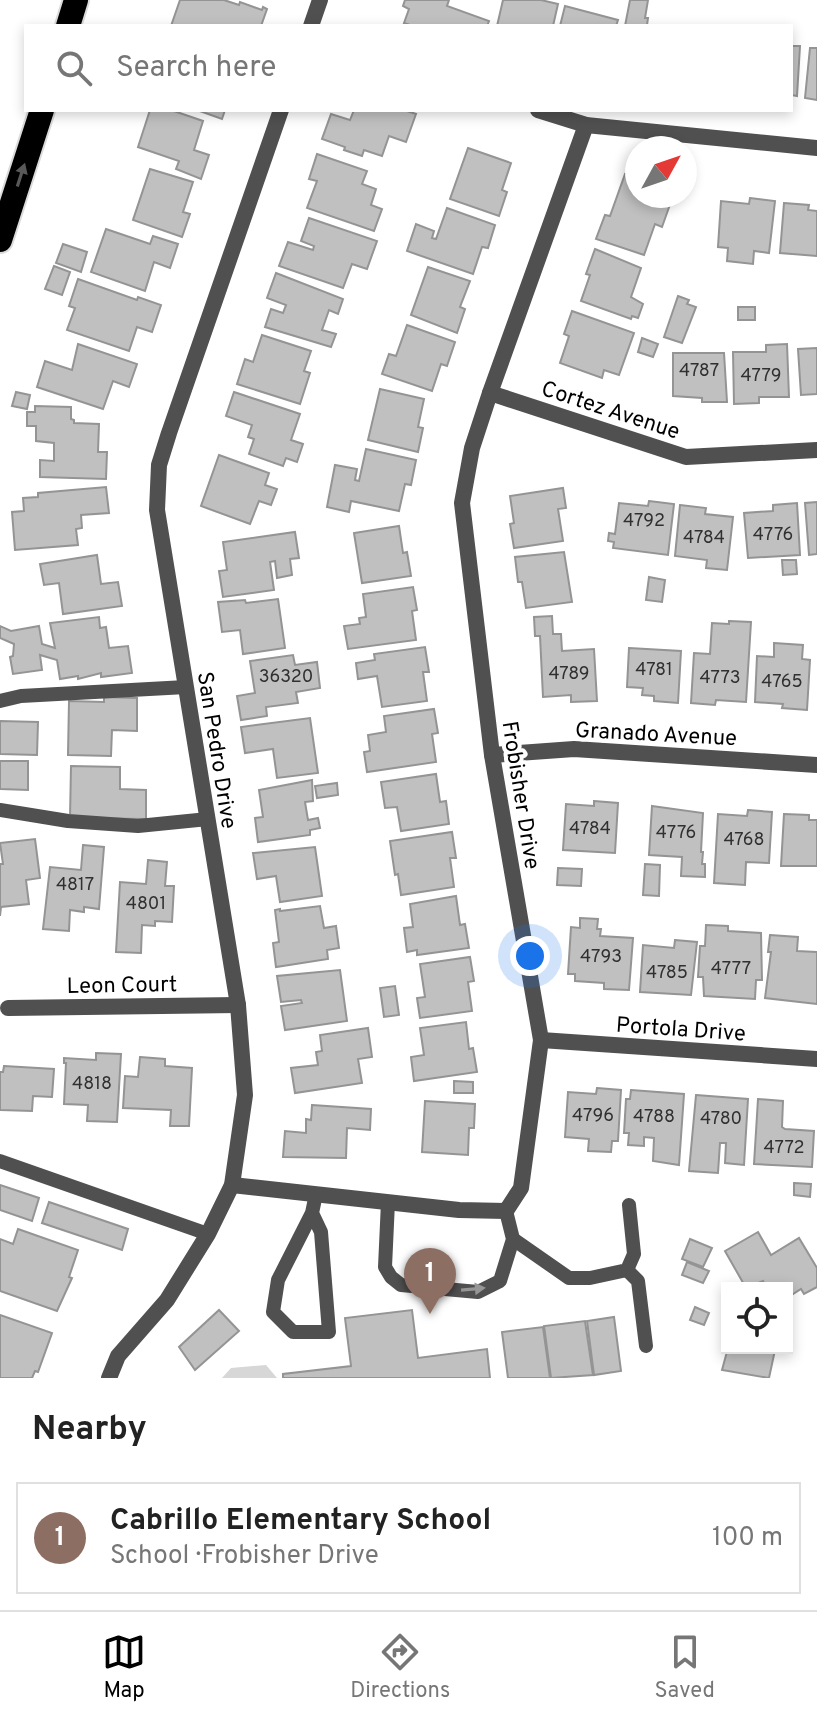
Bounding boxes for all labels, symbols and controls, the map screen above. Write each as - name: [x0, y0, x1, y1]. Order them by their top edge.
- search box: [24, 24, 793, 112]
- icon: search: [52, 46, 96, 90]
- text: Search here: [116, 50, 276, 87]
- north arrow: [625, 136, 697, 208]
- one-way arrow: [15, 163, 28, 187]
- house number: 4787: [679, 360, 719, 383]
- house number: 4779: [740, 365, 782, 388]
- street label: Cortez Avenue: [538, 376, 683, 446]
- house number: 4792: [623, 510, 665, 533]
- house number: 4776: [753, 524, 793, 547]
- house number: 4784: [683, 527, 725, 550]
- house number: 4781: [635, 659, 673, 682]
- house number: 4789: [548, 663, 590, 686]
- house number: 36320: [259, 666, 313, 689]
- house number: 4773: [700, 667, 741, 690]
- street label: San Pedro Drive: [190, 670, 241, 831]
- house number: 4765: [761, 671, 803, 694]
- street label: Granado Avenue: [574, 718, 737, 753]
- street label: Frobisher Drive: [494, 719, 545, 872]
- house number: 4784: [569, 818, 611, 841]
- house number: 4776: [656, 822, 696, 845]
- house number: 4768: [723, 829, 765, 852]
- house number: 4817: [56, 874, 94, 897]
- house number: 4801: [126, 893, 166, 916]
- your location: [510, 936, 550, 976]
- house number: 4793: [580, 946, 622, 969]
- house number: 4777: [711, 958, 751, 981]
- house number: 4785: [646, 962, 688, 985]
- street label: Leon Court: [67, 972, 178, 1001]
- street label: Portola Drive: [615, 1012, 747, 1048]
- house number: 4818: [72, 1073, 112, 1096]
- house number: 4796: [572, 1105, 614, 1128]
- house number: 4788: [633, 1106, 675, 1129]
- house number: 4780: [700, 1108, 742, 1131]
- house number: 4772: [763, 1137, 805, 1160]
- pin: 1: [404, 1248, 456, 1314]
- one-way arrow: [460, 1282, 485, 1295]
- map controls: [721, 1282, 793, 1354]
- button: locate: [721, 1282, 793, 1354]
- text: Nearby: [32, 1409, 147, 1452]
- text: Cabrillo Elementary School: [110, 1503, 491, 1540]
- text: 1: [55, 1522, 65, 1555]
- text: 100 m: [712, 1522, 783, 1555]
- text: School · Frobisher Drive: [110, 1540, 379, 1573]
- tab: Map: [102, 1630, 146, 1705]
- tab: Directions: [350, 1630, 450, 1705]
- tab: Saved: [654, 1630, 715, 1705]

